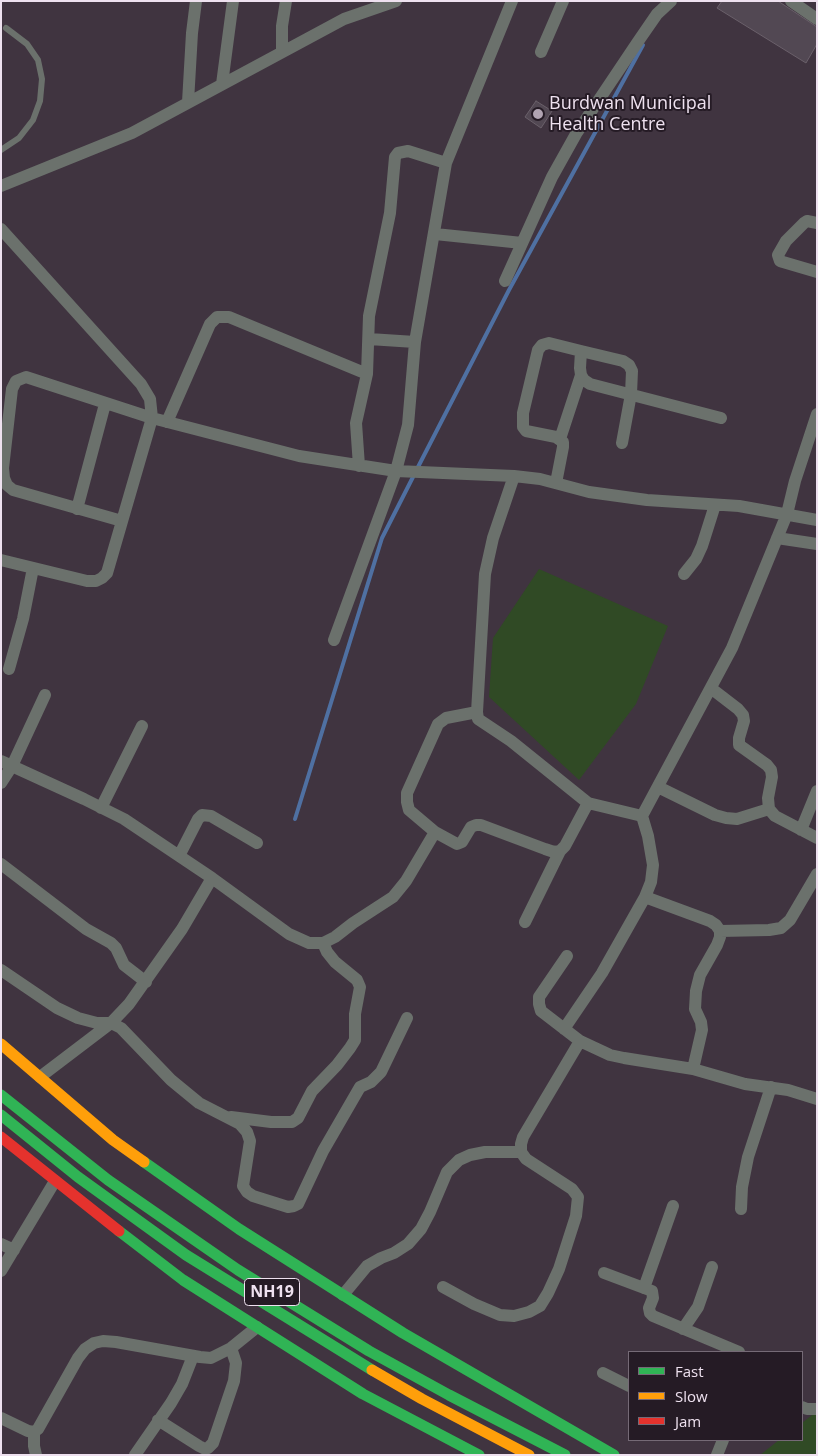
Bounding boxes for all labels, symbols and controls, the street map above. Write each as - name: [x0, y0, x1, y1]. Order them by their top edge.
- place label: Burdwan Municipal Health Centre: [549, 93, 711, 136]
- marker: Burdwan Municipal Health Centre: [531, 107, 545, 121]
- road number: NH19: [244, 1278, 300, 1305]
- legend: [628, 1351, 803, 1441]
- text: Fast: [675, 1361, 704, 1381]
- text: Slow: [675, 1386, 708, 1406]
- text: Jam: [675, 1411, 701, 1431]

